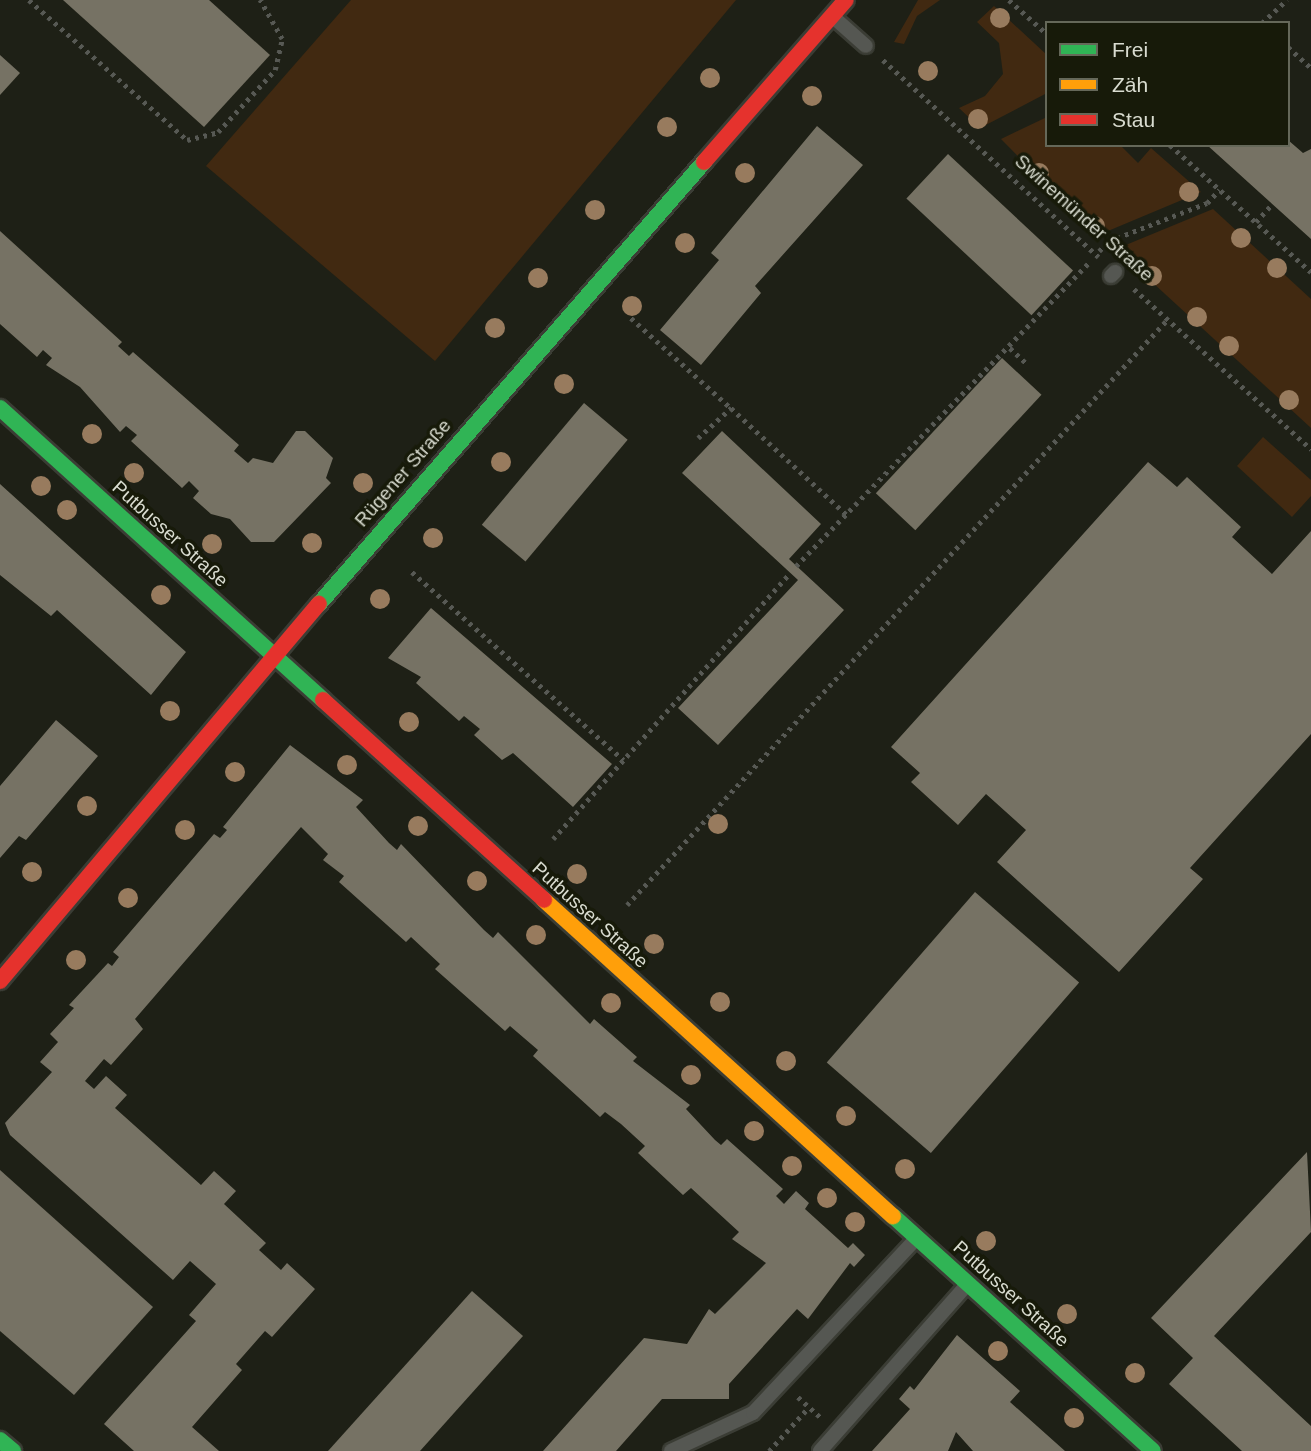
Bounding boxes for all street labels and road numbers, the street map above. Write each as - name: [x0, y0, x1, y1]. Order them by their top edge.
- street label: Swinemünder Straße: [1010, 150, 1158, 286]
- street label: Rügener Straße: [350, 415, 456, 531]
- street label: Putbusser Straße: [107, 476, 233, 592]
- street label: Putbusser Straße: [527, 857, 653, 973]
- street label: Putbusser Straße: [948, 1236, 1074, 1352]

